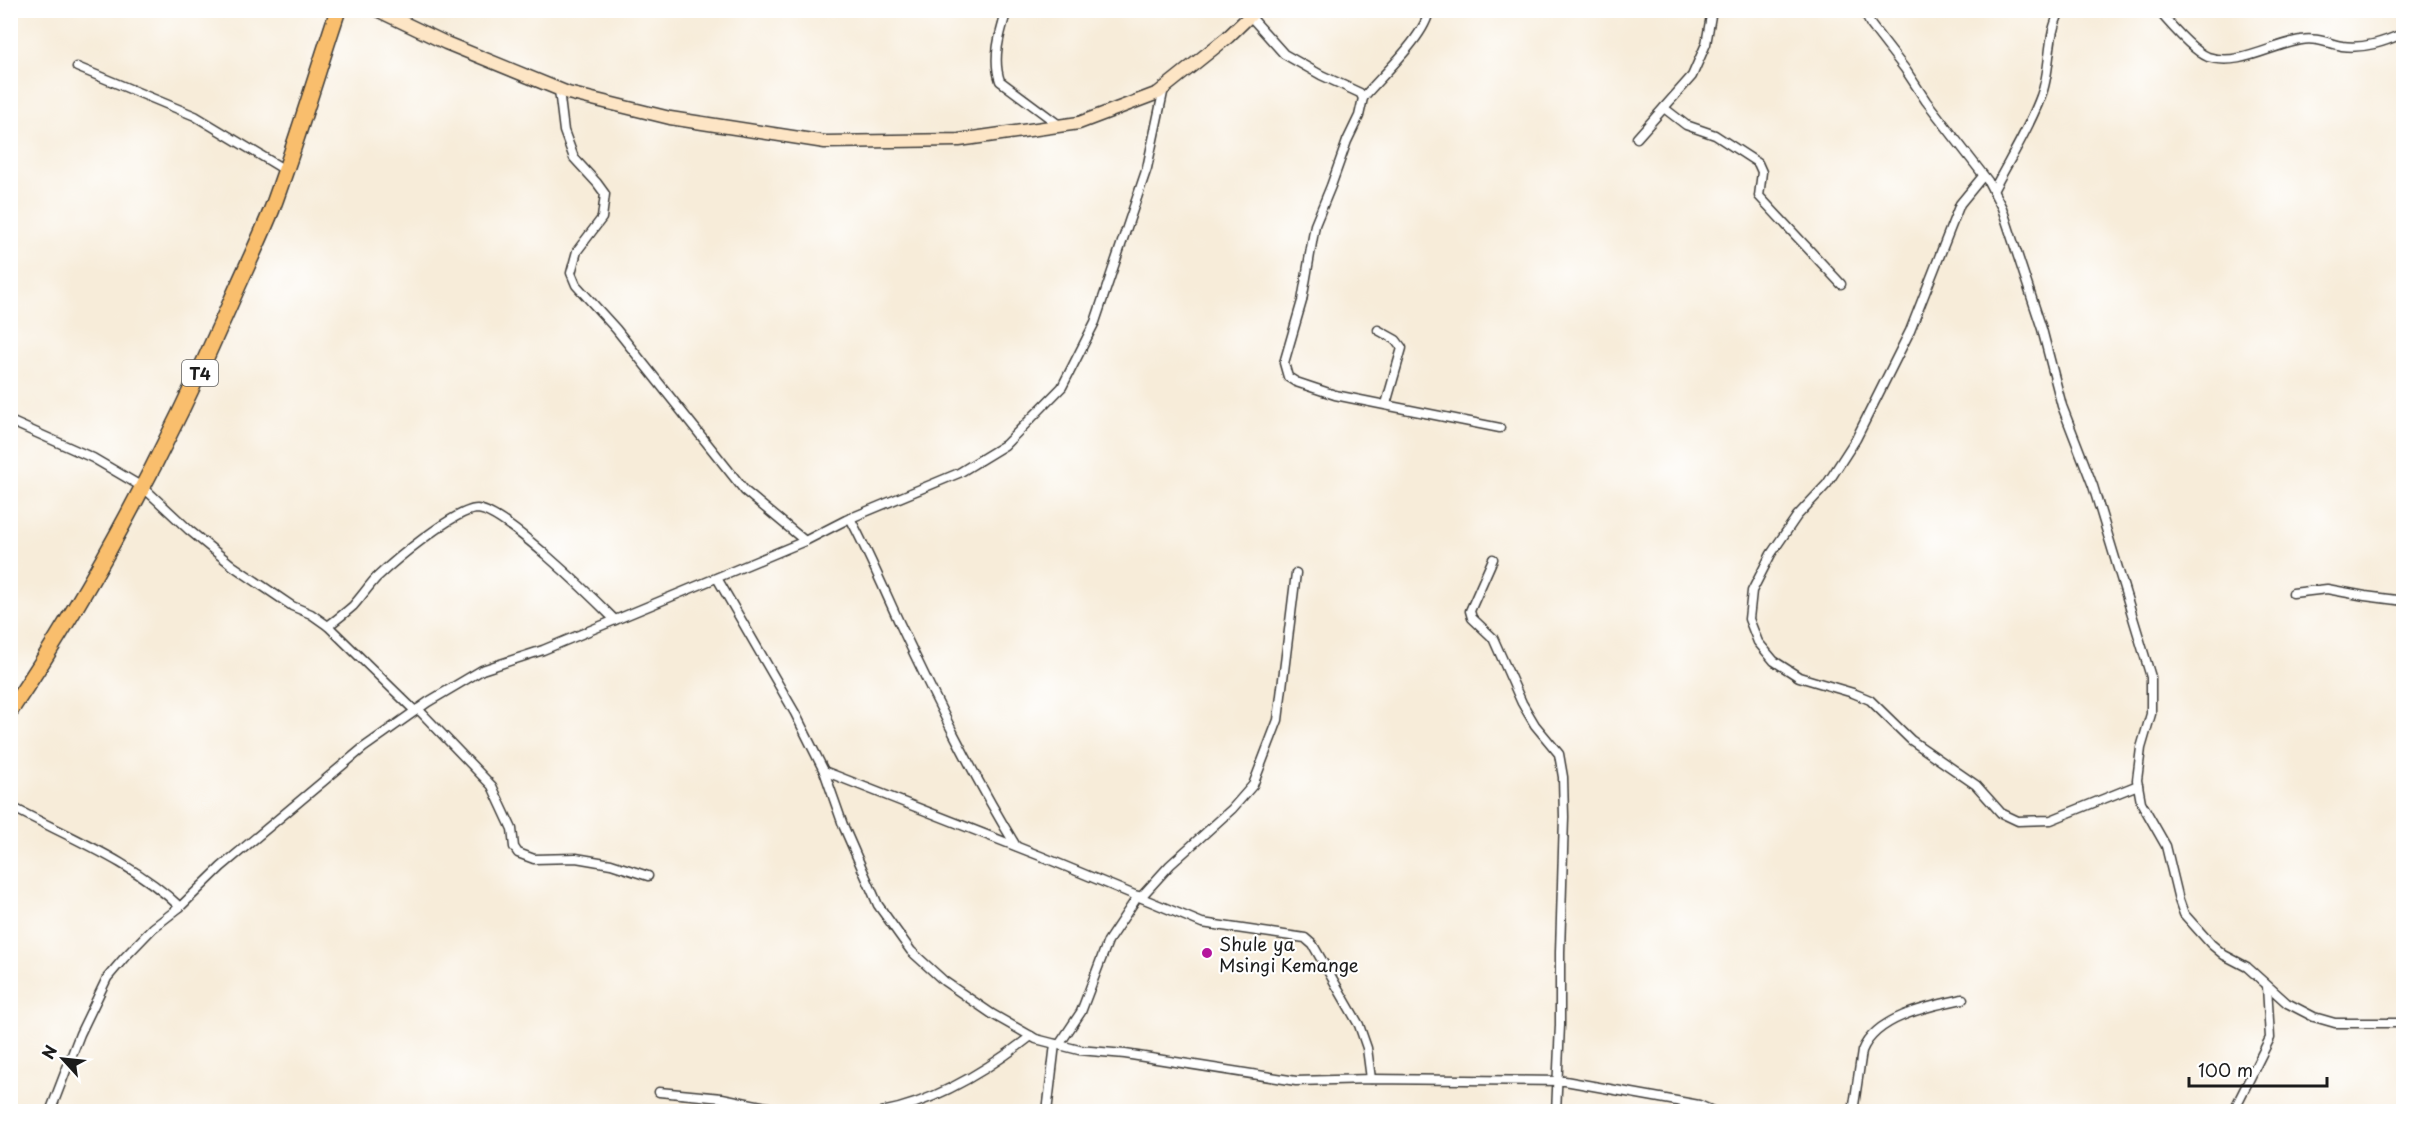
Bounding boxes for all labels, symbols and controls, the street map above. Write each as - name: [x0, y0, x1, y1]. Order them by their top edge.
- road number: T4: [182, 360, 218, 386]
- place label: Shule ya Msingi Kemange: [1219, 930, 1359, 978]
- marker: Shule ya Msingi Kemange: [1200, 946, 1214, 960]
- north arrow: [33, 1029, 93, 1089]
- text: N: [35, 1041, 62, 1063]
- scale bar: [2189, 1050, 2327, 1088]
- text: 100 m: [2198, 1056, 2253, 1083]

